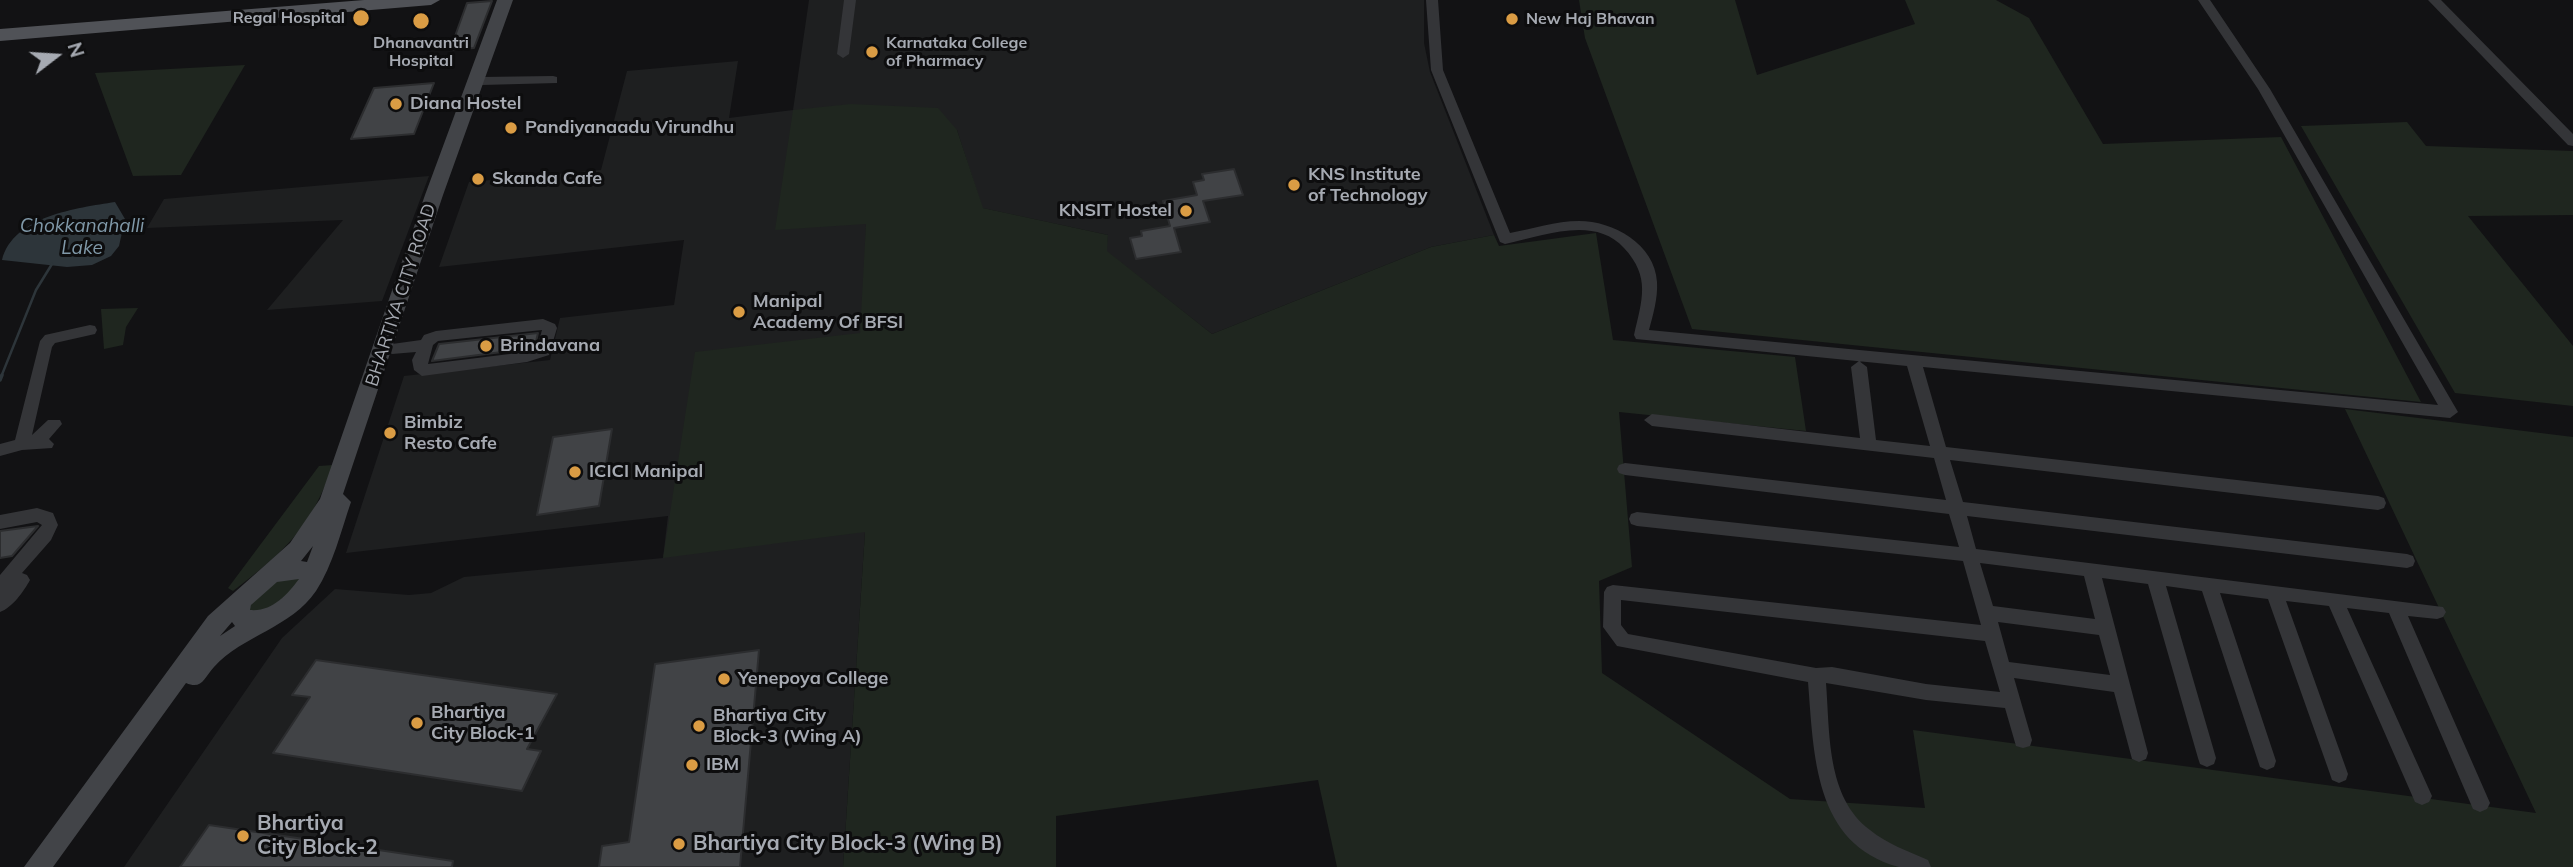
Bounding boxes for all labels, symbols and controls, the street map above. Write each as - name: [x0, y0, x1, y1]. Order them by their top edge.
- place label: Regal Hospital: [233, 8, 345, 28]
- marker: Regal Hospital: [351, 8, 371, 28]
- place label: New Haj Bhavan: [1526, 9, 1655, 29]
- marker: Dhanavantri Hospital: [411, 11, 431, 31]
- marker: New Haj Bhavan: [1504, 11, 1520, 27]
- north arrow: [21, 21, 91, 91]
- place label: Dhanavantri Hospital: [373, 33, 469, 71]
- place label: Karnataka College of Pharmacy: [886, 33, 1027, 71]
- text: N: [63, 39, 90, 60]
- marker: Karnataka College of Pharmacy: [864, 44, 880, 60]
- place label: Diana Hostel: [410, 93, 521, 115]
- marker: Diana Hostel: [388, 96, 404, 112]
- place label: Pandiyanaadu Virundhu: [525, 117, 734, 139]
- marker: Pandiyanaadu Virundhu: [503, 120, 519, 136]
- place label: KNS Institute of Technology: [1308, 164, 1427, 206]
- place label: Skanda Cafe: [492, 168, 602, 190]
- marker: Skanda Cafe: [470, 171, 486, 187]
- marker: KNS Institute of Technology: [1286, 177, 1302, 193]
- place label: KNSIT Hostel: [1059, 200, 1172, 222]
- street label: BHARTIYA CITY ROAD: [361, 201, 441, 389]
- marker: KNSIT Hostel: [1178, 203, 1194, 219]
- water label: Chokkanahalli Lake: [20, 215, 144, 259]
- place label: Manipal Academy Of BFSI: [753, 291, 903, 334]
- marker: Manipal Academy Of BFSI: [731, 304, 747, 320]
- place label: Brindavana: [500, 335, 600, 357]
- marker: Brindavana: [478, 338, 494, 354]
- place label: Bimbiz Resto Cafe: [404, 412, 497, 454]
- marker: Bimbiz Resto Cafe: [382, 425, 398, 441]
- place label: ICICI Manipal: [589, 461, 703, 483]
- marker: ICICI Manipal: [567, 464, 583, 480]
- place label: Yenepoya College: [738, 668, 888, 690]
- marker: Yenepoya College: [716, 671, 732, 687]
- place label: Bhartiya City Block-1: [431, 702, 535, 744]
- place label: Bhartiya City Block-3 (Wing A): [713, 705, 862, 748]
- marker: Bhartiya City Block-1: [409, 715, 425, 731]
- marker: Bhartiya City Block-3 (Wing A): [691, 718, 707, 734]
- place label: IBM: [706, 754, 739, 776]
- marker: IBM: [684, 757, 700, 773]
- place label: Bhartiya City Block-2: [257, 811, 378, 861]
- marker: Bhartiya City Block-2: [235, 828, 251, 844]
- place label: Bhartiya City Block-3 (Wing B): [693, 831, 1003, 857]
- marker: Bhartiya City Block-3 (Wing B): [671, 836, 687, 852]

